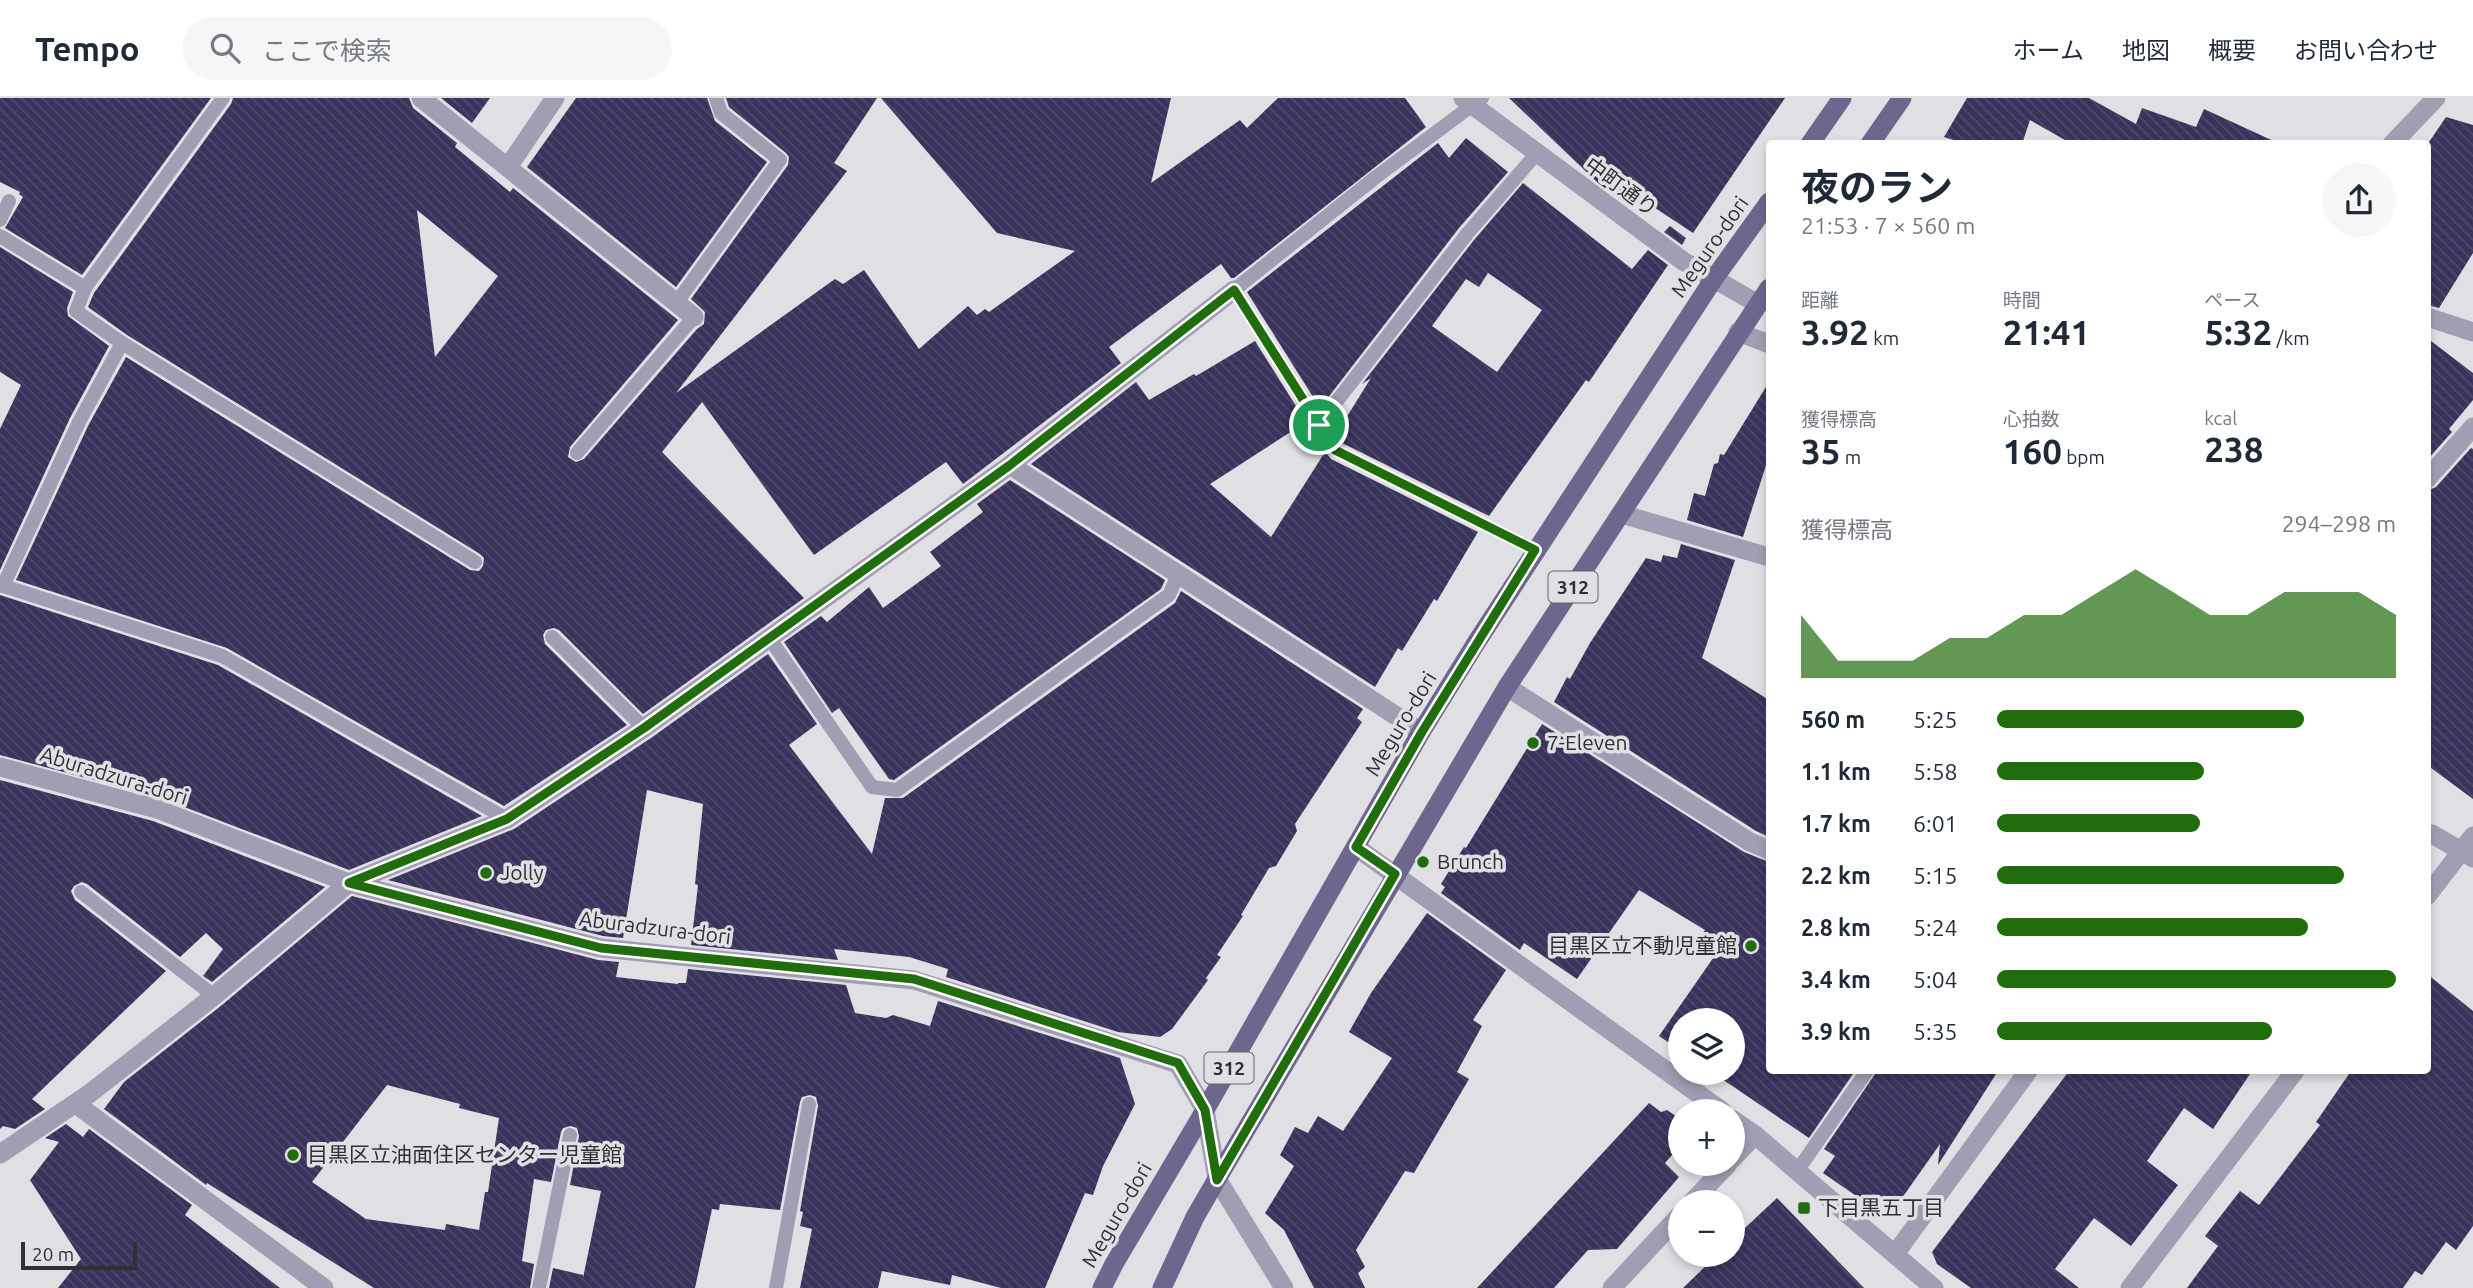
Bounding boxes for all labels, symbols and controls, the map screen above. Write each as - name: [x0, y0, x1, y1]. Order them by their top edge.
- search box: [182, 17, 672, 80]
- icon: search: [206, 29, 244, 67]
- text: Tempo: [35, 30, 140, 67]
- text: ここで検索: [262, 36, 392, 65]
- text: ホーム: [2013, 37, 2084, 64]
- text: 地図: [2122, 37, 2170, 64]
- text: 概要: [2208, 37, 2256, 64]
- text: お問い合わせ: [2294, 37, 2438, 64]
- street label: 中町通り: [1581, 152, 1663, 221]
- button: share: [2322, 163, 2396, 237]
- text: 夜のラン: [1801, 166, 1953, 208]
- street label: Meguro-dori: [1666, 191, 1753, 302]
- text: 21:53 · 7 × 560 m: [1801, 213, 1975, 238]
- text: 距離: [1801, 289, 1839, 311]
- text: 時間: [2003, 289, 2041, 311]
- text: ペース: [2204, 289, 2260, 311]
- text: 3.92: [1801, 312, 1869, 352]
- text: 21:41: [2003, 312, 2090, 352]
- text: 5:32: [2204, 312, 2272, 352]
- text: km: [1869, 327, 1899, 349]
- text: /km: [2272, 327, 2310, 349]
- pin: [1289, 395, 1349, 455]
- icon: arrive: [1300, 406, 1338, 444]
- text: kcal: [2204, 407, 2237, 429]
- text: 獲得標高: [1801, 408, 1877, 430]
- text: 心拍数: [2003, 408, 2060, 430]
- text: 238: [2204, 429, 2264, 469]
- text: 35: [1801, 431, 1840, 471]
- text: 160: [2003, 431, 2062, 471]
- text: m: [1840, 446, 1861, 468]
- text: bpm: [2062, 446, 2105, 468]
- text: 294–298 m: [2282, 511, 2396, 536]
- text: 獲得標高: [1801, 517, 1893, 542]
- road number: 312: [1548, 572, 1598, 602]
- street label: Meguro-dori: [1360, 667, 1441, 780]
- text: 560 m: [1801, 707, 1865, 732]
- text: 5:25: [1913, 707, 1958, 732]
- place label: 7-Eleven: [1547, 730, 1628, 754]
- marker: 7-Eleven: [1525, 735, 1541, 751]
- street label: Aburadzura-dori: [38, 741, 191, 809]
- text: 1.1 km: [1801, 759, 1871, 784]
- text: 5:58: [1913, 759, 1958, 784]
- text: 1.7 km: [1801, 811, 1871, 836]
- text: 6:01: [1913, 811, 1958, 836]
- place label: Brunch: [1437, 849, 1504, 873]
- marker: Brunch: [1415, 854, 1431, 870]
- place label: Jolly: [500, 860, 544, 884]
- text: 2.2 km: [1801, 863, 1871, 888]
- text: 5:15: [1913, 863, 1958, 888]
- marker: Jolly: [478, 865, 494, 881]
- street label: Aburadzura-dori: [578, 906, 733, 948]
- text: 2.8 km: [1801, 915, 1871, 940]
- text: 5:24: [1913, 915, 1958, 940]
- place label: 目黒区立不動児童館: [1548, 933, 1737, 957]
- marker: 目黒区立不動児童館: [1743, 938, 1759, 954]
- text: 3.4 km: [1801, 967, 1871, 992]
- text: 5:04: [1913, 967, 1958, 992]
- map controls: [1668, 1008, 1745, 1267]
- button: layers: [1668, 1008, 1745, 1085]
- text: 3.9 km: [1801, 1019, 1871, 1044]
- text: 5:35: [1913, 1019, 1958, 1044]
- road number: 312: [1204, 1052, 1254, 1084]
- button: +: [1668, 1099, 1745, 1176]
- place label: 目黒区立油面住区センター児童館: [307, 1142, 622, 1166]
- marker: 目黒区立油面住区センター児童館: [285, 1147, 301, 1163]
- street label: Meguro-dori: [1076, 1157, 1156, 1272]
- button: −: [1668, 1190, 1745, 1267]
- place label: 下目黒五丁目: [1818, 1195, 1944, 1219]
- marker: 下目黒五丁目: [1796, 1200, 1812, 1216]
- scale bar: [21, 1239, 136, 1271]
- text: 20 m: [32, 1243, 74, 1265]

